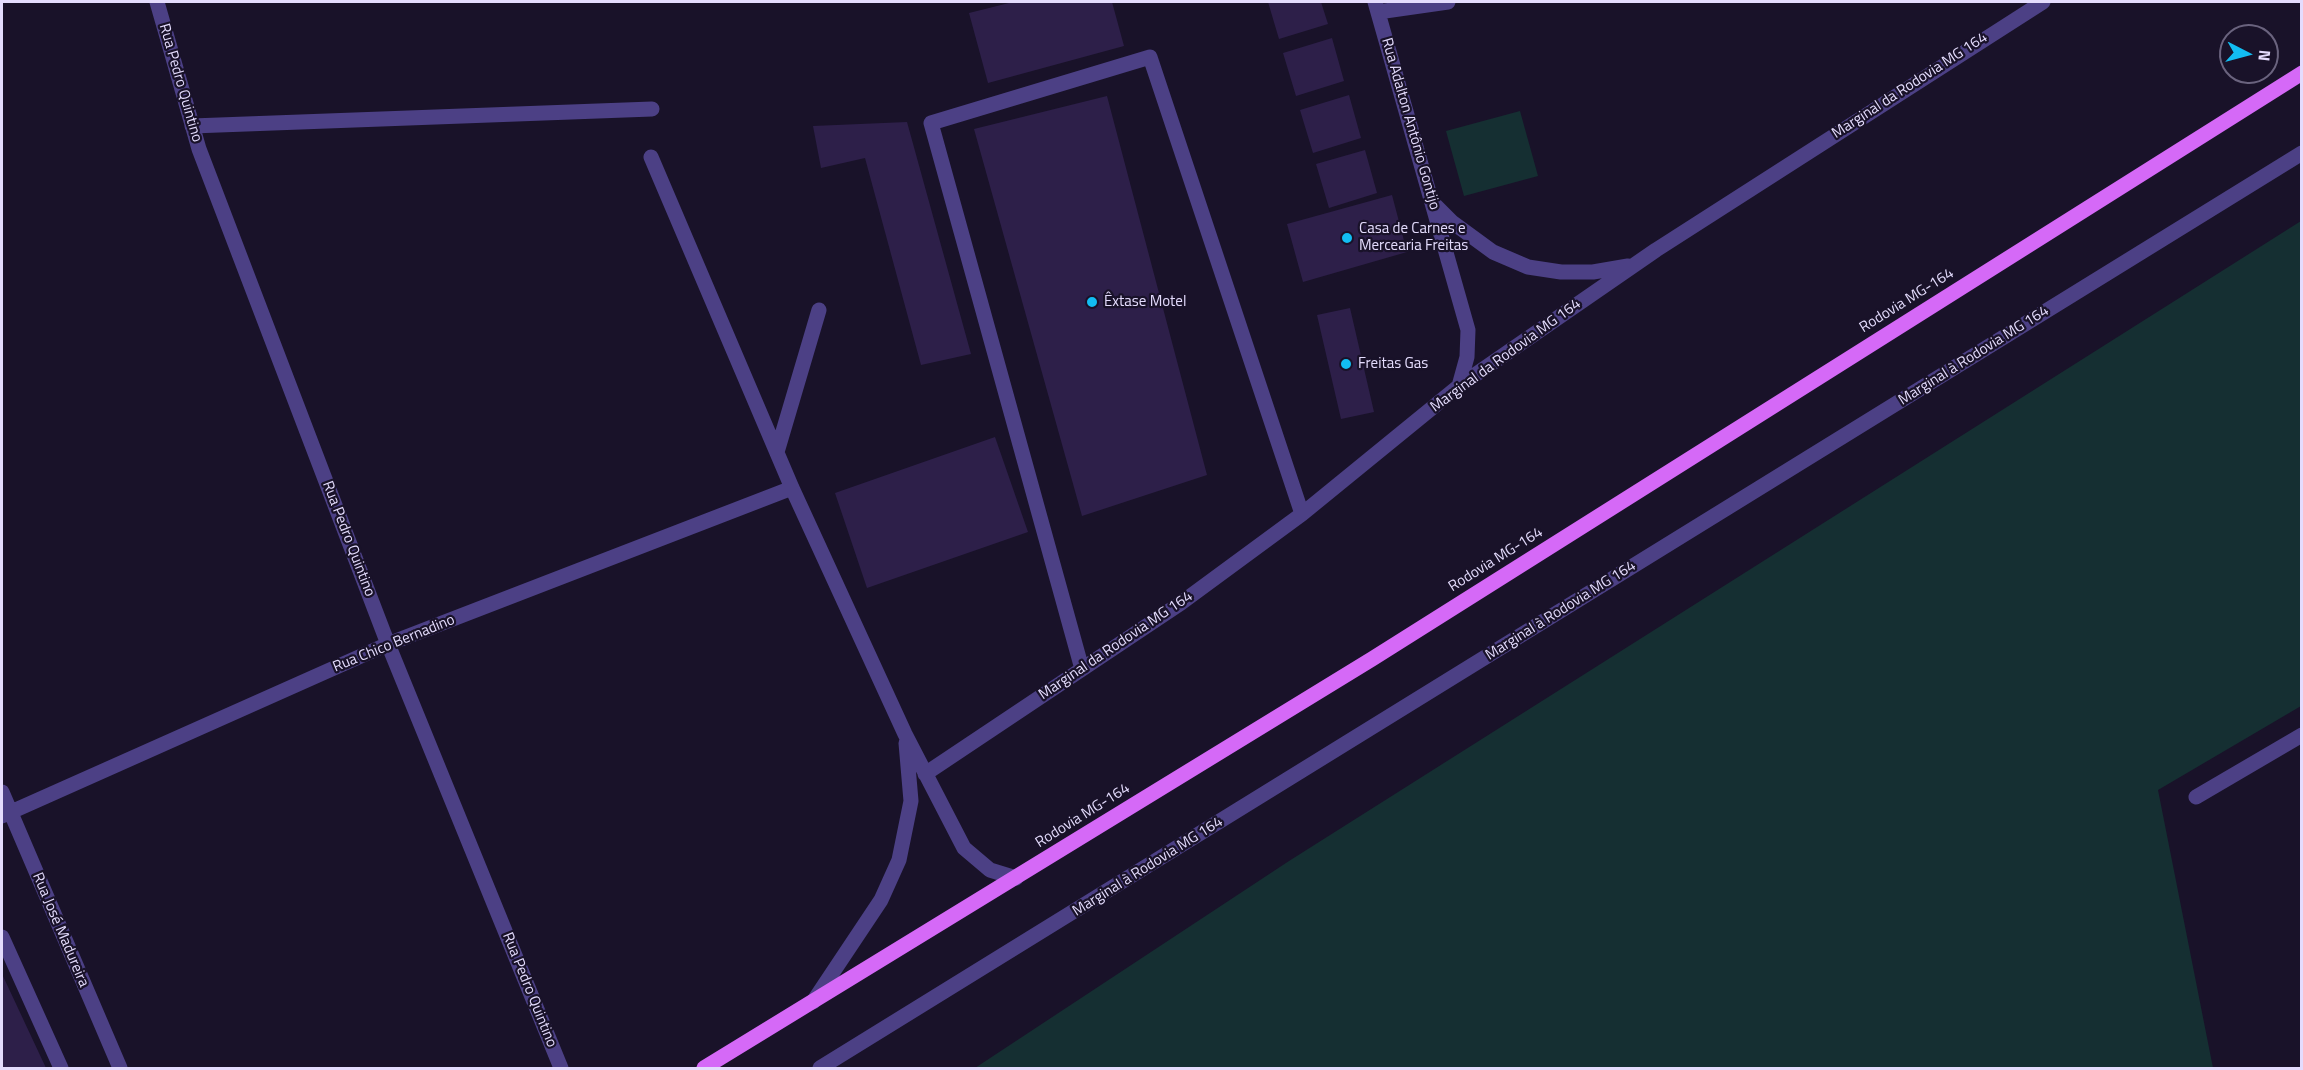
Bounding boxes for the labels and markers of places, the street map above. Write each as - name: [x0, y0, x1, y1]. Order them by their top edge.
- place label: Casa de Carnes e Mercearia Freitas: [1359, 220, 1468, 255]
- marker: Casa de Carnes e Mercearia Freitas: [1340, 231, 1354, 245]
- place label: Êxtase Motel: [1104, 293, 1186, 311]
- marker: Êxtase Motel: [1085, 295, 1099, 309]
- place label: Freitas Gas: [1358, 355, 1428, 373]
- marker: Freitas Gas: [1339, 357, 1353, 371]

